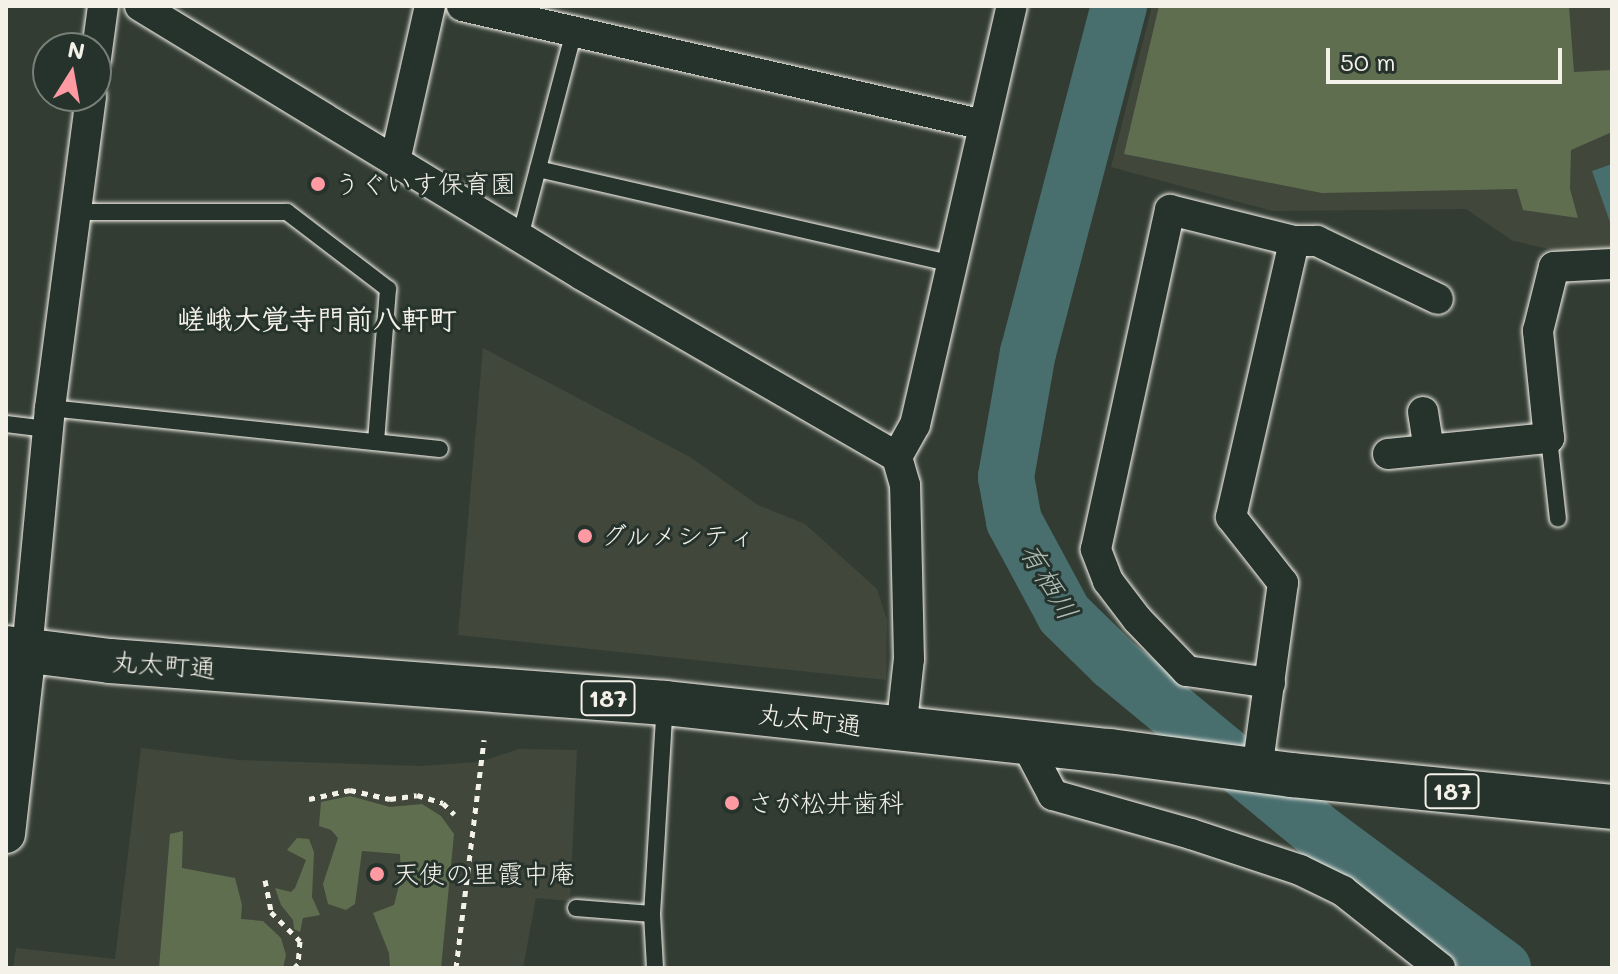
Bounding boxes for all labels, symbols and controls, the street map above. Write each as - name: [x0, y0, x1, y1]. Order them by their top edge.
- north arrow: [32, 32, 112, 112]
- scale bar: [1330, 32, 1566, 82]
- text: N: [65, 34, 87, 66]
- text: 50 m: [1340, 46, 1396, 77]
- place label: うぐいす保育園: [334, 168, 516, 200]
- marker: うぐいす保育園: [309, 175, 327, 193]
- district label: 嵯峨大覚寺門前八軒町: [177, 301, 457, 335]
- place label: グルメシティ: [601, 520, 757, 552]
- marker: グルメシティ: [576, 527, 594, 545]
- water label: 有栖川: [1014, 536, 1086, 626]
- street label: 丸太町通: [111, 646, 217, 684]
- road number: 187: [580, 678, 636, 718]
- street label: 丸太町通: [756, 698, 864, 742]
- road number: 187: [1424, 771, 1480, 811]
- place label: さが松井歯科: [748, 787, 904, 819]
- marker: さが松井歯科: [723, 794, 741, 812]
- place label: 天使の里霞中庵: [393, 858, 575, 890]
- marker: 天使の里霞中庵: [368, 865, 386, 883]

